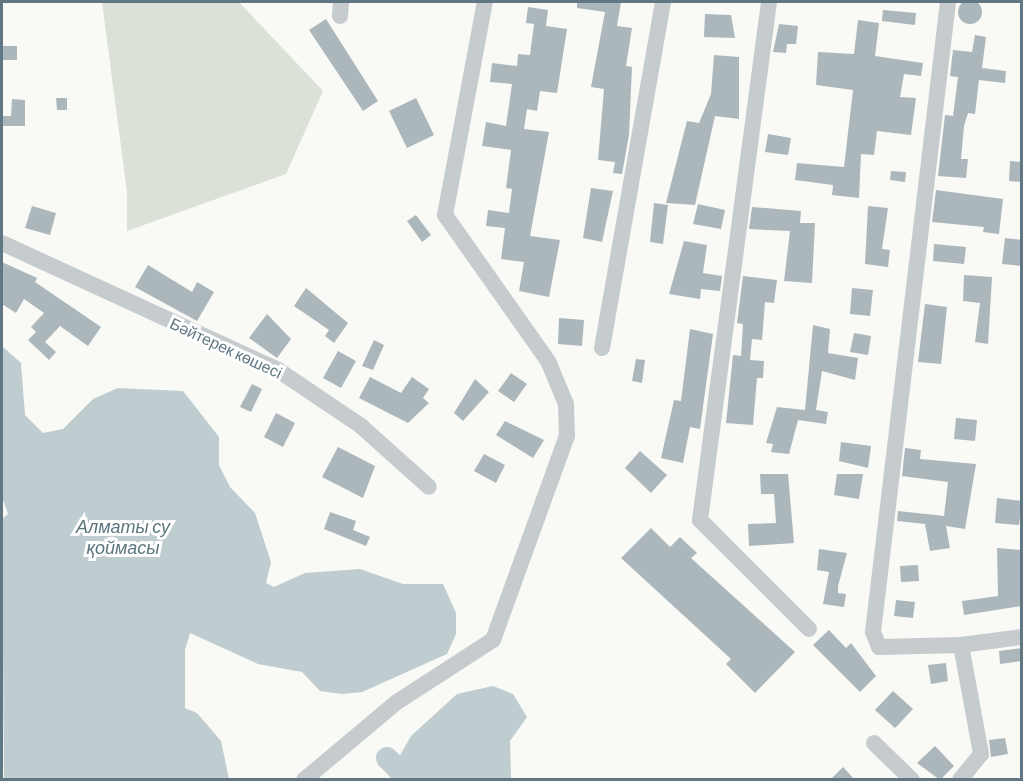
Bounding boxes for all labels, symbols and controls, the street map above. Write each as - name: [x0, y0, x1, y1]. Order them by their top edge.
- street label: Бәйтерек көшесі: [167, 314, 285, 382]
- water label: Алматы су қоймасы: [76, 516, 170, 558]

